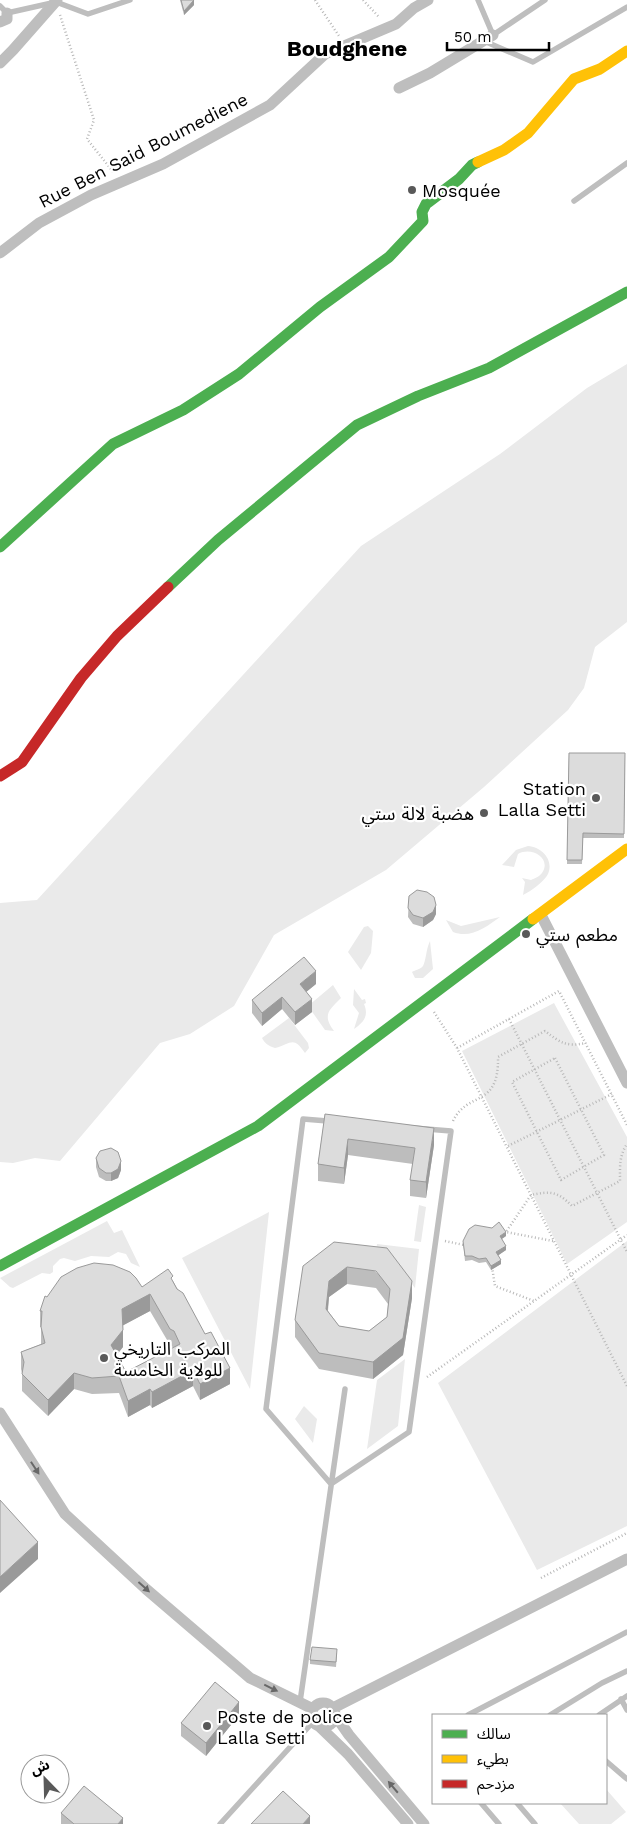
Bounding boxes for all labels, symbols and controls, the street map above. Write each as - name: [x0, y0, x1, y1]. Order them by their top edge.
- scale bar: [447, 20, 550, 52]
- text: 50 m: [454, 28, 491, 46]
- district label: Boudghene: [287, 36, 407, 61]
- street label: Rue Ben Said Boumediene: [35, 88, 251, 212]
- place label: Mosquée: [422, 180, 501, 201]
- marker: Mosquée: [406, 184, 418, 196]
- place label: Station Lalla Setti: [498, 778, 586, 820]
- marker: Station Lalla Setti: [590, 792, 602, 804]
- place label: هضبة لالة ستي: [361, 803, 474, 827]
- marker: هضبة لالة ستي: [478, 807, 490, 819]
- place label: مطعم ستي: [536, 924, 618, 948]
- marker: مطعم ستي: [520, 928, 532, 940]
- place label: المركب التاريخي للولاية الخامسة: [114, 1338, 230, 1381]
- marker: المركب التاريخي للولاية الخامسة: [98, 1352, 110, 1364]
- one-way arrow: [30, 1461, 40, 1475]
- one-way arrow: [137, 1581, 149, 1593]
- one-way arrow: [264, 1684, 278, 1692]
- place label: Poste de police Lalla Setti: [217, 1706, 353, 1748]
- legend: [432, 1714, 607, 1804]
- marker: Poste de police Lalla Setti: [201, 1720, 213, 1732]
- text: سالك: [477, 1725, 511, 1743]
- text: بطيء: [477, 1750, 509, 1770]
- north arrow: [20, 1754, 70, 1804]
- text: ش: [28, 1756, 52, 1778]
- text: مزدحم: [477, 1775, 515, 1795]
- one-way arrow: [387, 1781, 399, 1793]

